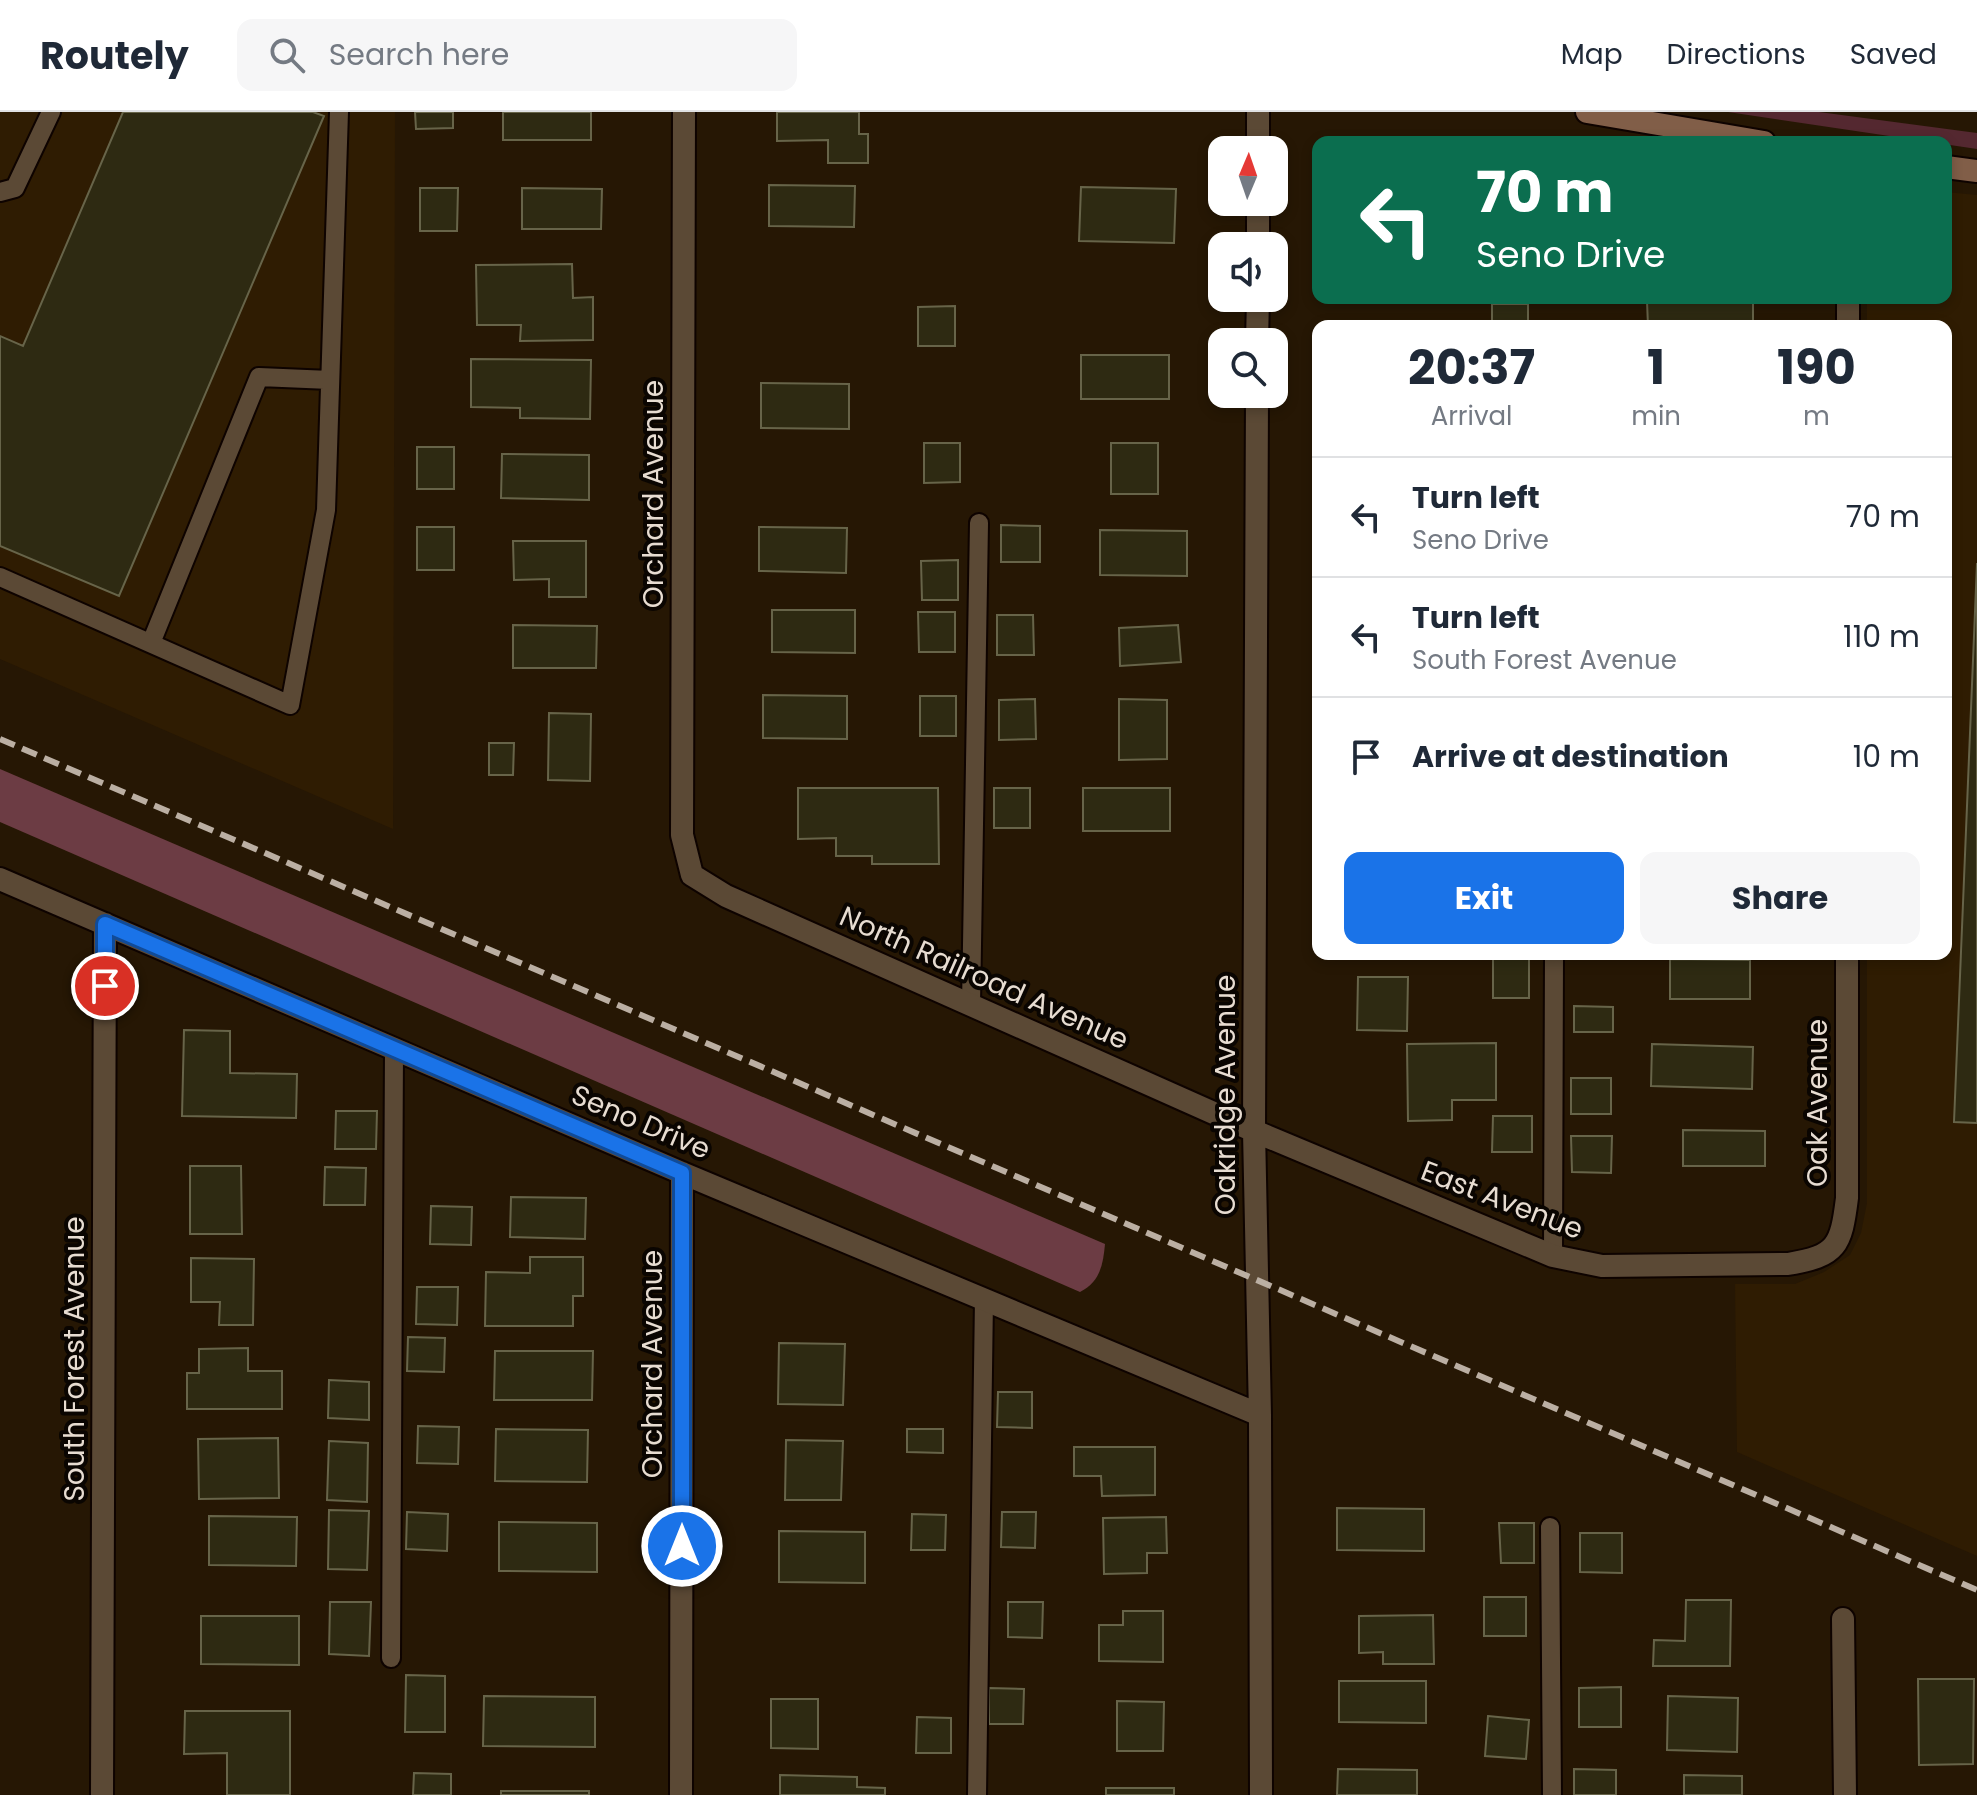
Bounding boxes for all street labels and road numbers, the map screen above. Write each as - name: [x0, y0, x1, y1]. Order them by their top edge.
- street label: Orchard Avenue: [634, 380, 673, 608]
- street label: North Railroad Avenue: [833, 897, 1135, 1059]
- street label: Oakridge Avenue: [1206, 975, 1245, 1215]
- street label: Oak Avenue: [1798, 1019, 1837, 1187]
- street label: Seno Drive: [566, 1075, 716, 1169]
- street label: East Avenue: [1415, 1151, 1589, 1249]
- street label: South Forest Avenue: [55, 1216, 94, 1502]
- street label: Orchard Avenue: [633, 1250, 672, 1478]

